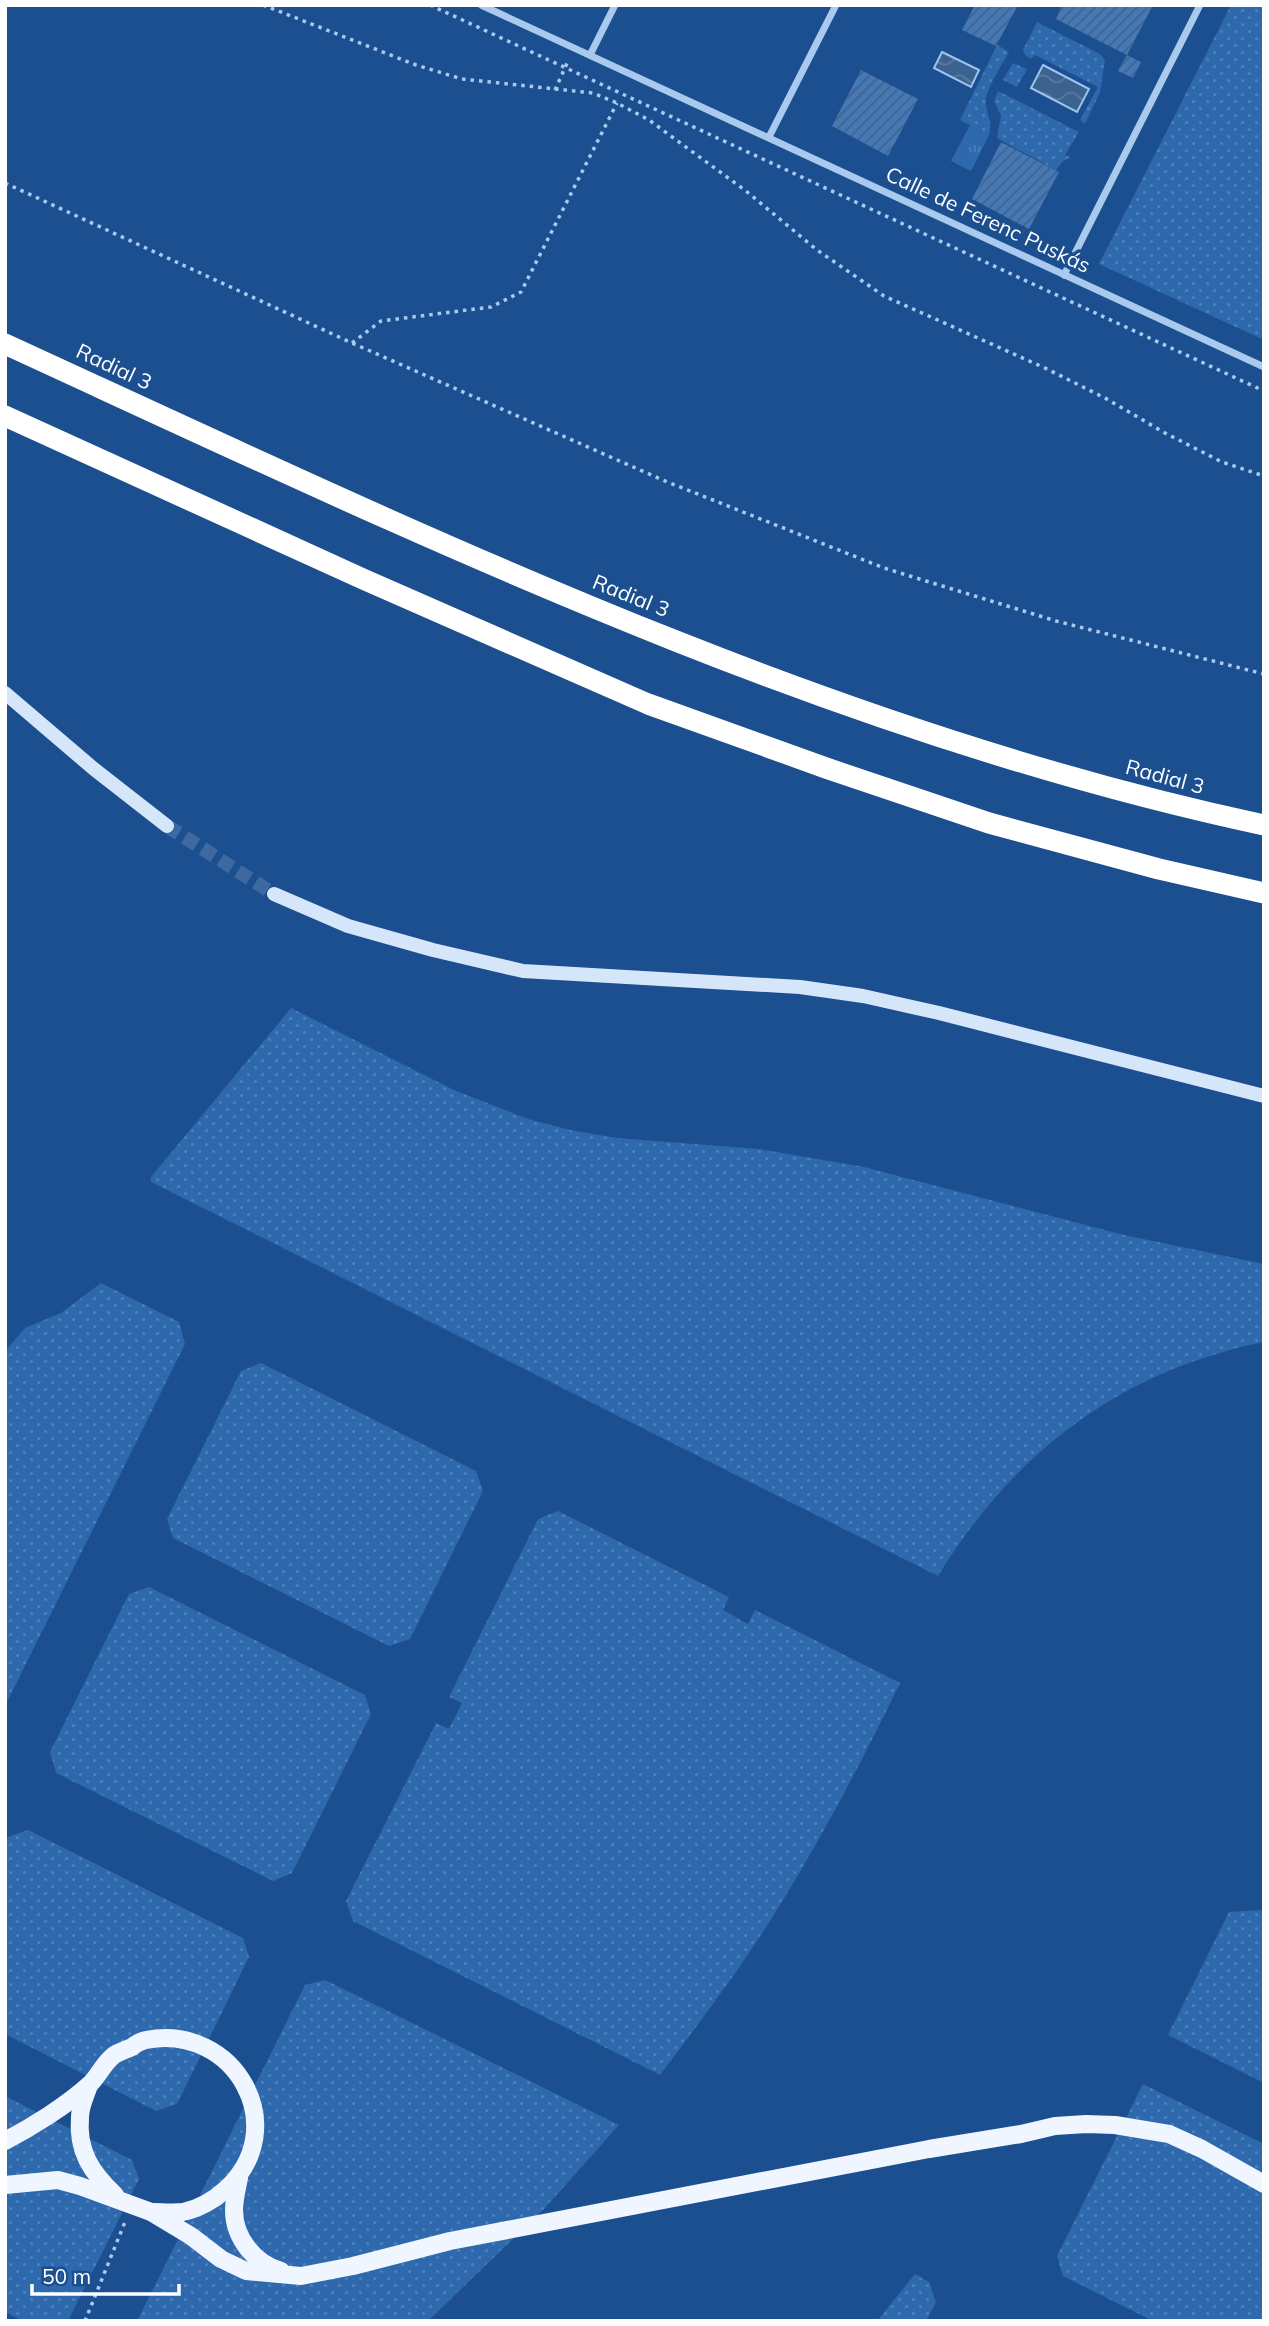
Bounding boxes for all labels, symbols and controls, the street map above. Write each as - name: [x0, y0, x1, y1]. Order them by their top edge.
- street label: Calle de Ferenc Puskás: [882, 160, 1095, 278]
- street label: Radial 3: [73, 337, 156, 395]
- street label: Radial 3: [589, 568, 674, 622]
- street label: Radial 3: [1123, 753, 1207, 799]
- scale bar: [32, 2252, 178, 2296]
- text: 50 m: [42, 2263, 91, 2289]

